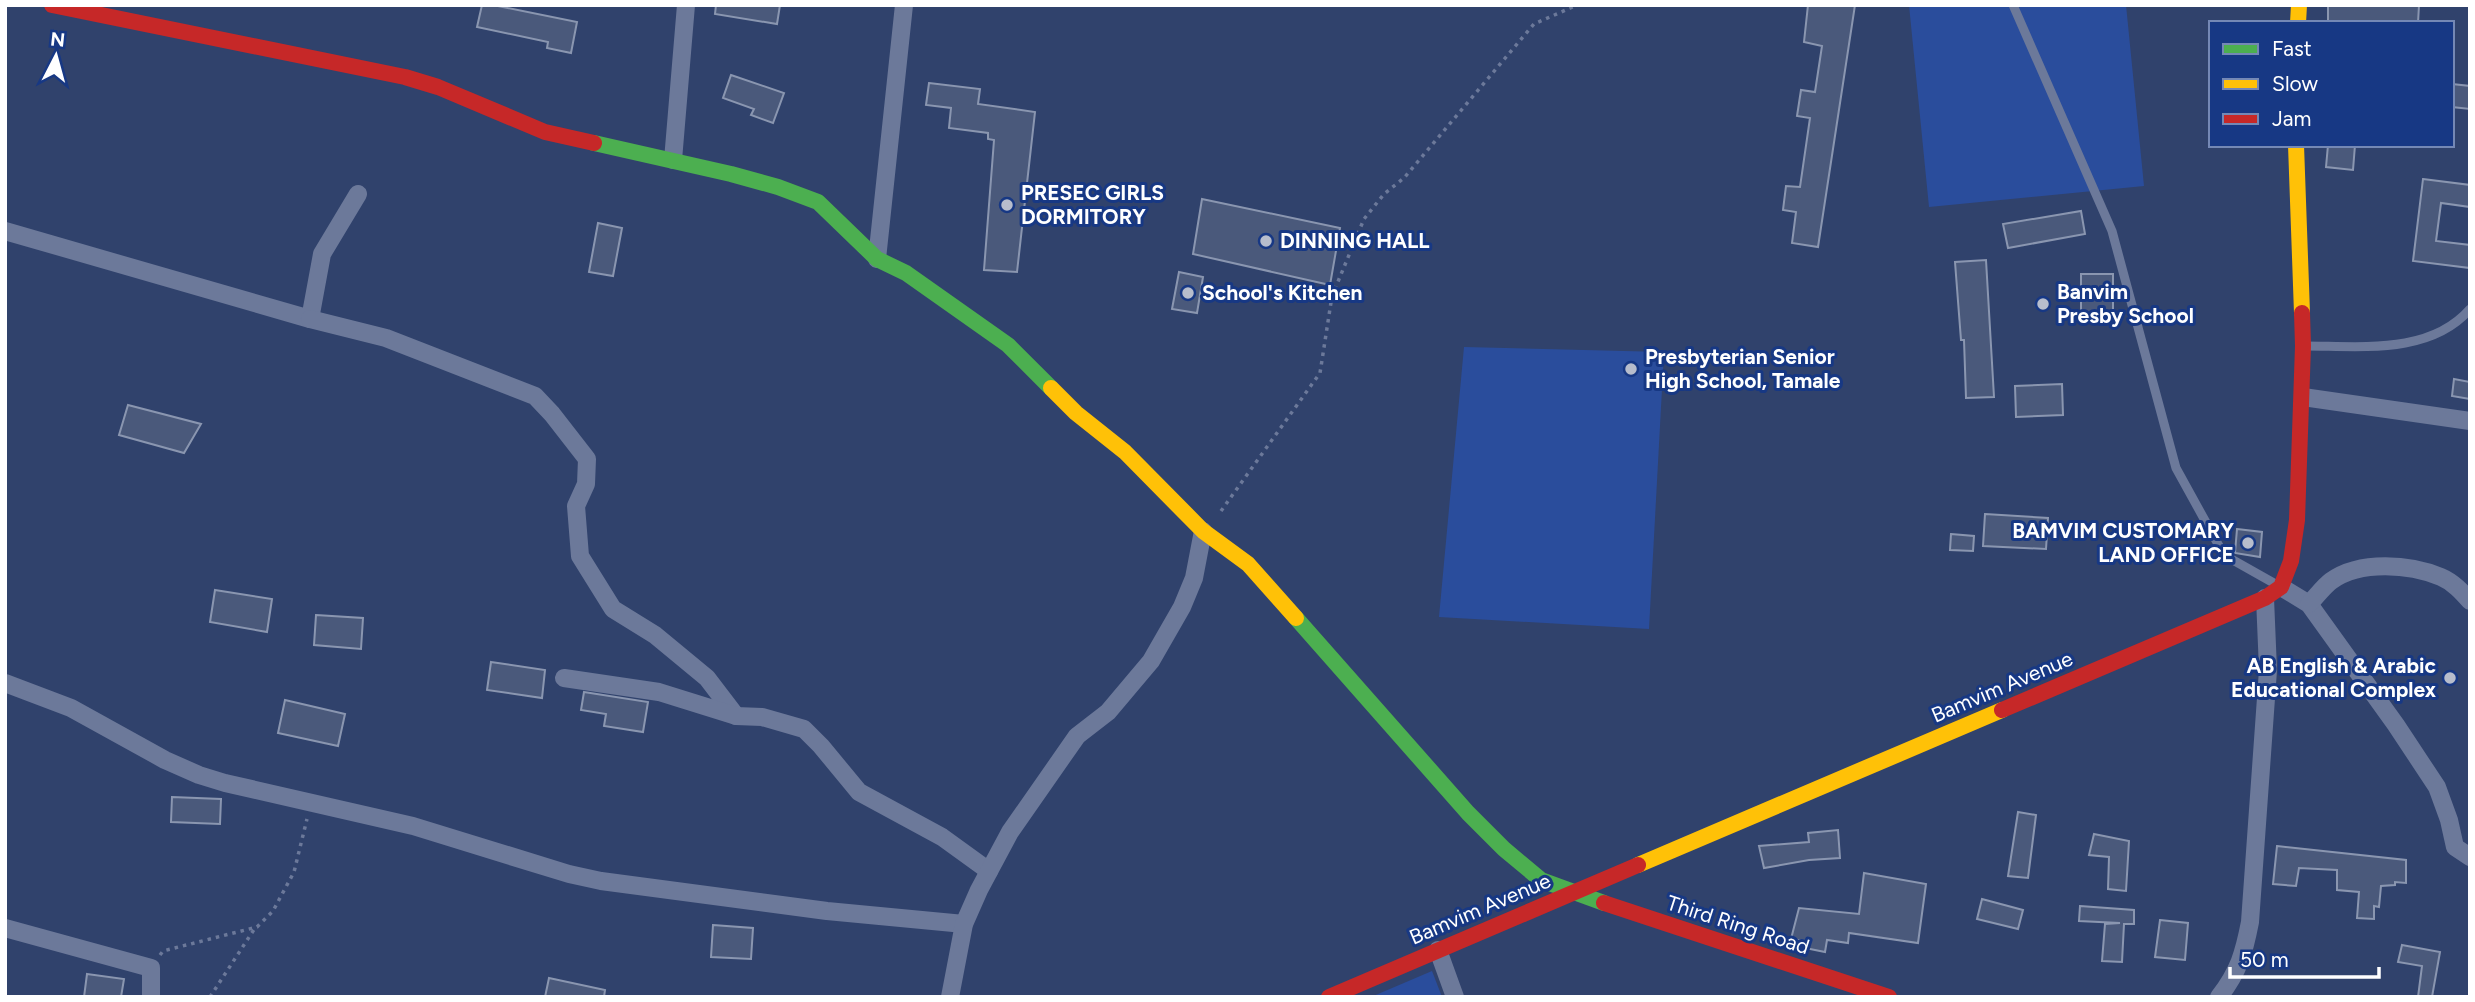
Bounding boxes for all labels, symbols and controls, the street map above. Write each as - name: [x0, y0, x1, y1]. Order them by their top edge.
- north arrow: [21, 21, 91, 91]
- legend: [2209, 21, 2454, 147]
- text: N: [49, 27, 66, 52]
- text: Fast: [2272, 36, 2312, 61]
- text: Slow: [2272, 71, 2318, 96]
- text: Jam: [2272, 106, 2311, 131]
- place label: PRESEC GIRLS DORMITORY: [1021, 180, 1164, 229]
- marker: PRESEC GIRLS DORMITORY: [999, 197, 1015, 213]
- place label: DINNING HALL: [1280, 228, 1429, 253]
- marker: DINNING HALL: [1258, 233, 1274, 249]
- place label: Banvim Presby School: [2057, 279, 2194, 328]
- place label: School's Kitchen: [1202, 280, 1362, 305]
- marker: School's Kitchen: [1180, 285, 1196, 301]
- marker: Banvim Presby School: [2035, 296, 2051, 312]
- place label: Presbyterian Senior High School, Tamale: [1645, 344, 1841, 393]
- marker: Presbyterian Senior High School, Tamale: [1623, 361, 1639, 377]
- place label: BAMVIM CUSTOMARY LAND OFFICE: [2012, 518, 2234, 567]
- marker: BAMVIM CUSTOMARY LAND OFFICE: [2240, 535, 2256, 551]
- street label: Bamvim Avenue: [1927, 646, 2076, 728]
- place label: AB English & Arabic Educational Complex: [2231, 653, 2437, 702]
- marker: AB English & Arabic Educational Complex: [2442, 670, 2458, 686]
- street label: Bamvim Avenue: [1405, 868, 1554, 950]
- street label: Third Ring Road: [1664, 890, 1813, 959]
- scale bar: [2230, 936, 2379, 980]
- text: 50 m: [2240, 947, 2289, 972]

